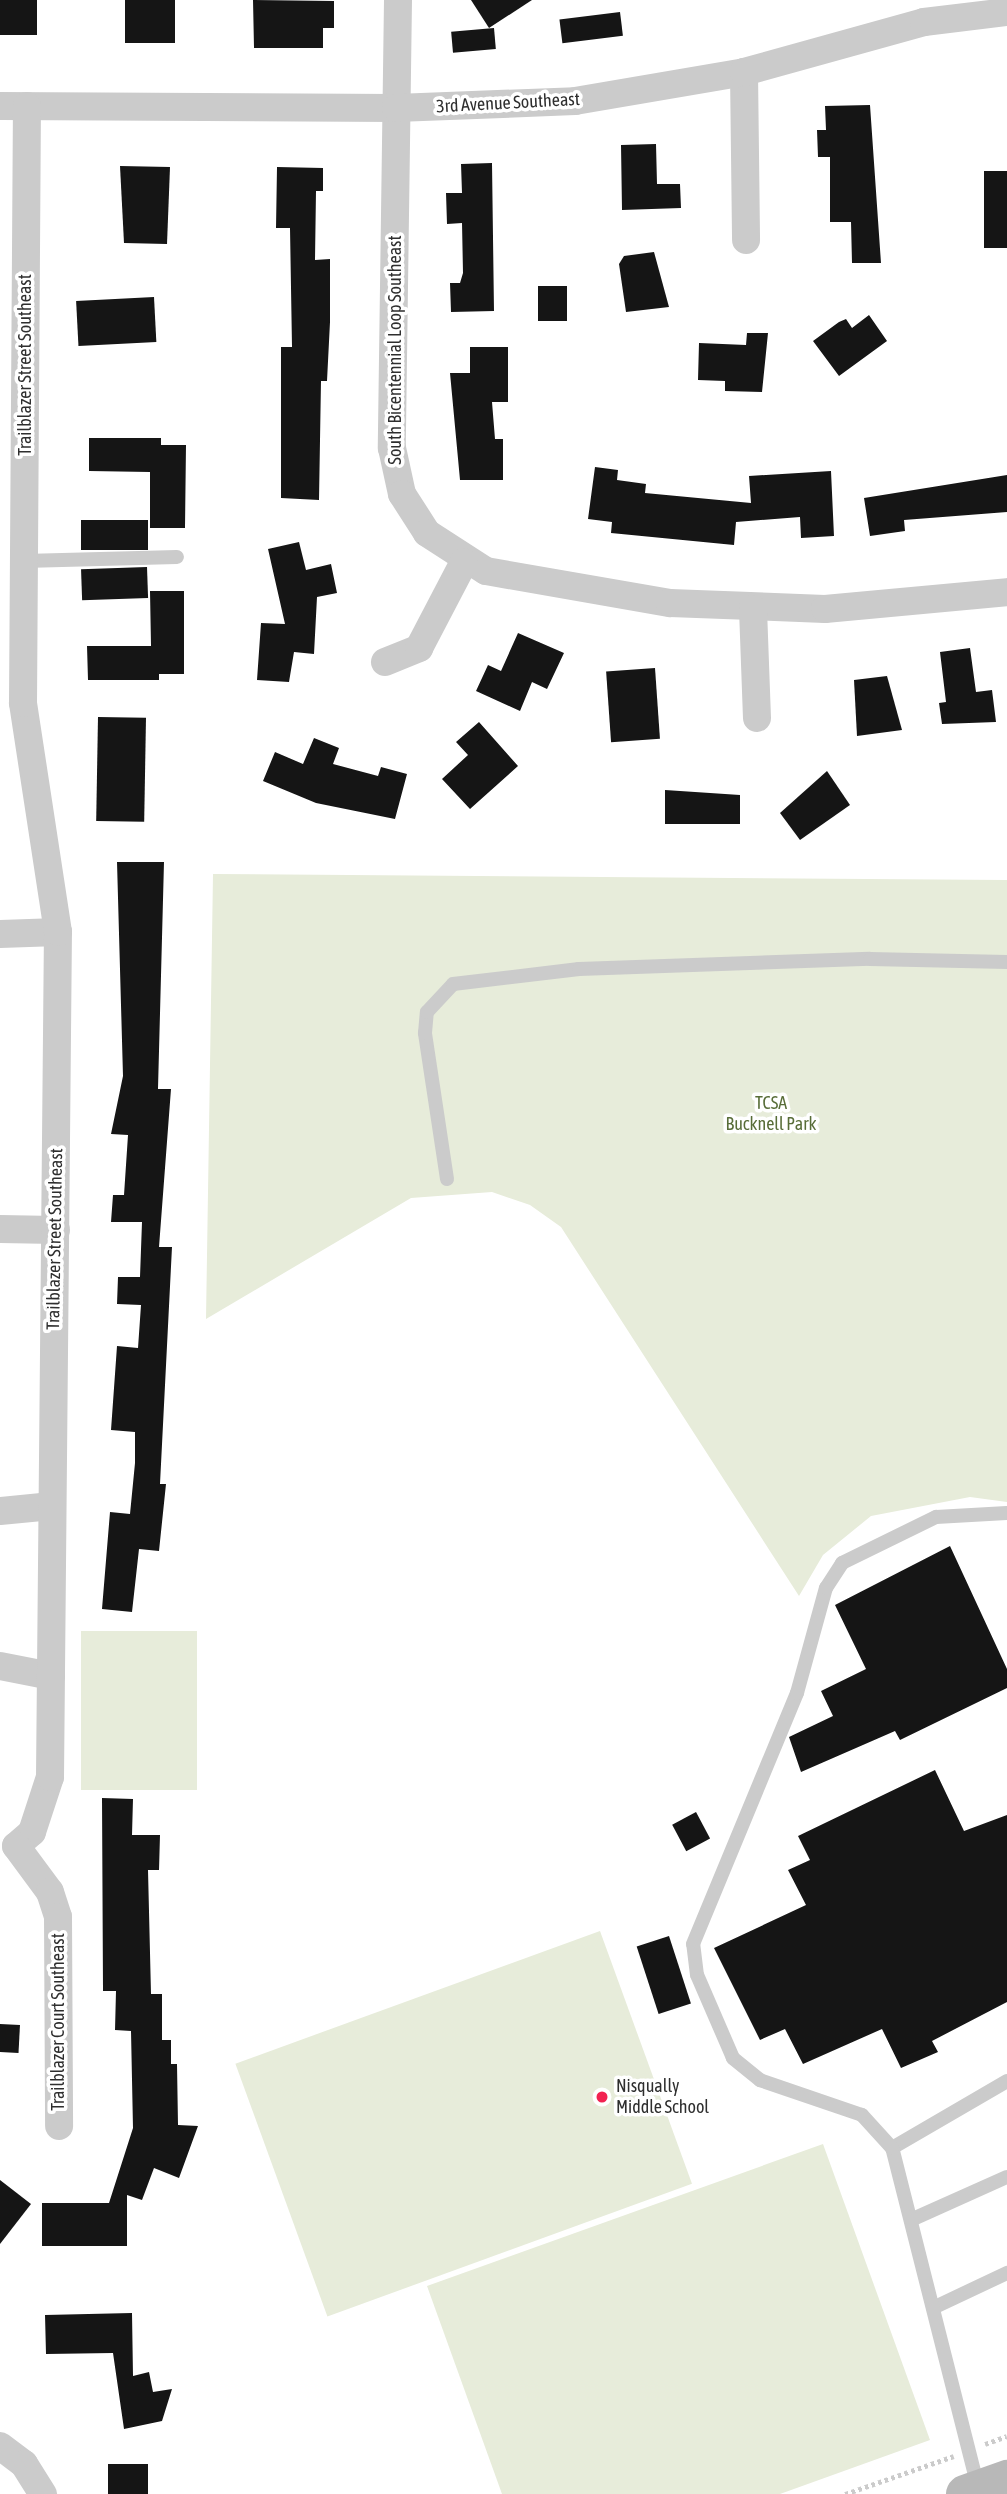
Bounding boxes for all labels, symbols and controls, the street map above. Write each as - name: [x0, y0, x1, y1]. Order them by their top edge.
- street label: 3rd Avenue Southeast: [436, 88, 580, 118]
- street label: South Bicentennial Loop Southeast: [384, 235, 406, 465]
- street label: Trailblazer Street Southeast: [14, 274, 36, 456]
- park label: TCSA Bucknell Park: [726, 1093, 816, 1136]
- street label: Trailblazer Street Southeast: [43, 1148, 67, 1330]
- street label: Trailblazer Court Southeast: [47, 1933, 69, 2111]
- place label: Nisqually Middle School: [616, 2076, 709, 2118]
- marker: Nisqually Middle School: [594, 2089, 610, 2105]

